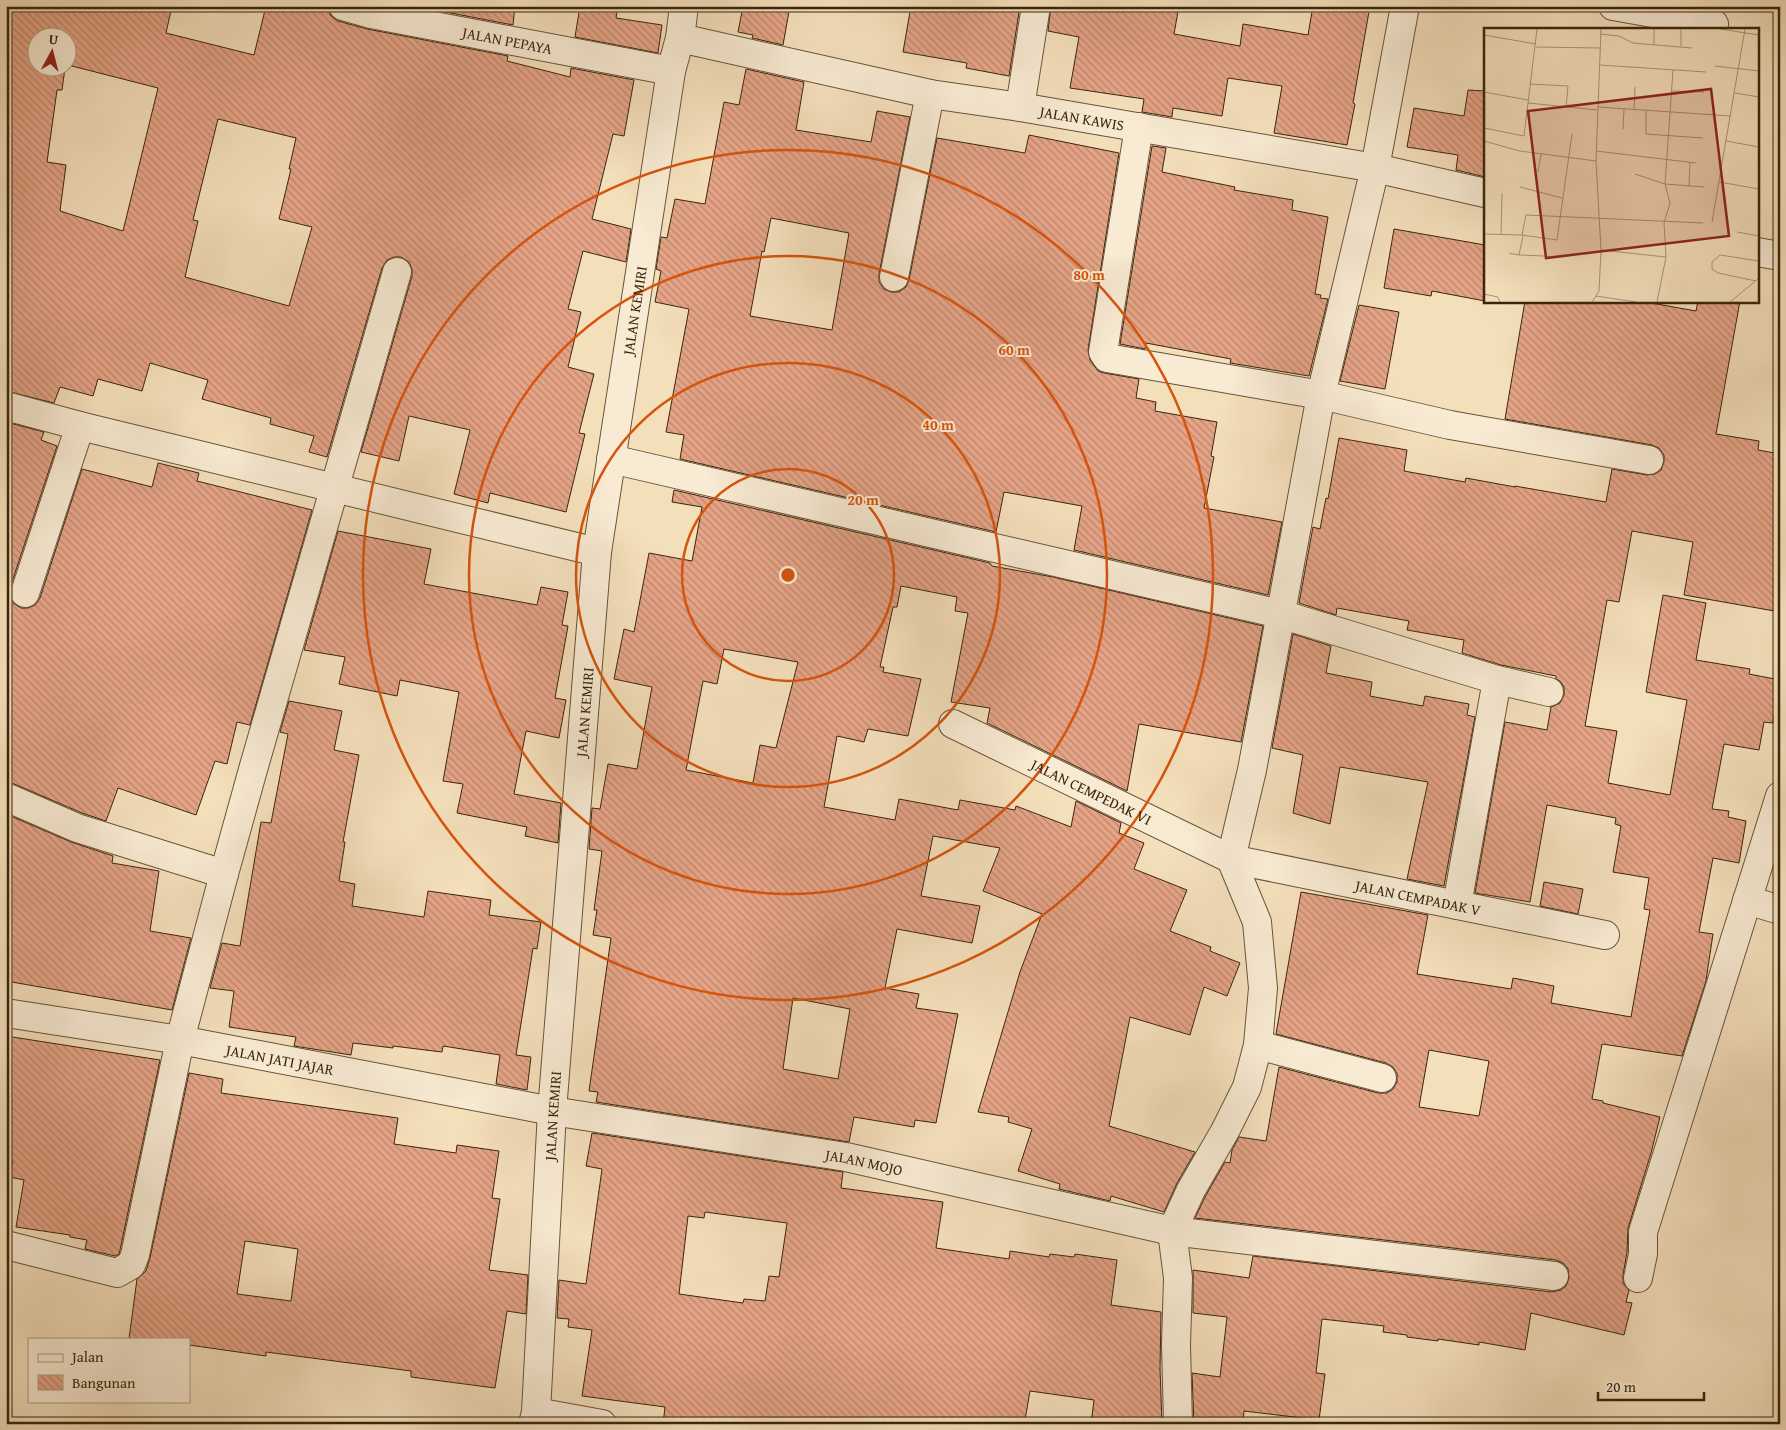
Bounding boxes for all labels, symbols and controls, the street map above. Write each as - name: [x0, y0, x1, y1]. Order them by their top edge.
- street label: JALAN PEPAYA: [459, 21, 554, 59]
- north arrow: [28, 28, 78, 78]
- inset map: [1484, 28, 1758, 302]
- text: U: [48, 29, 60, 50]
- street label: JALAN KAWIS: [1036, 100, 1126, 135]
- street label: JALAN KEMIRI: [617, 264, 651, 359]
- text: 80 m: [1073, 264, 1105, 285]
- text: 60 m: [998, 339, 1030, 360]
- text: 40 m: [922, 414, 954, 435]
- text: 20 m: [847, 489, 879, 510]
- centre of rings: [779, 566, 797, 584]
- street label: JALAN KEMIRI: [570, 666, 598, 760]
- street label: JALAN CEMPEDAK VI: [1026, 752, 1155, 829]
- street label: JALAN CEMPADAK V: [1352, 874, 1483, 920]
- street label: JALAN JATI JAJAR: [223, 1038, 336, 1080]
- street label: JALAN KEMIRI: [539, 1070, 566, 1163]
- street label: JALAN MOJO: [822, 1143, 905, 1180]
- legend: [28, 1338, 190, 1402]
- text: Jalan: [70, 1346, 104, 1367]
- scale bar: [1598, 1370, 1705, 1402]
- text: Bangunan: [72, 1372, 136, 1393]
- text: 20 m: [1606, 1376, 1637, 1397]

